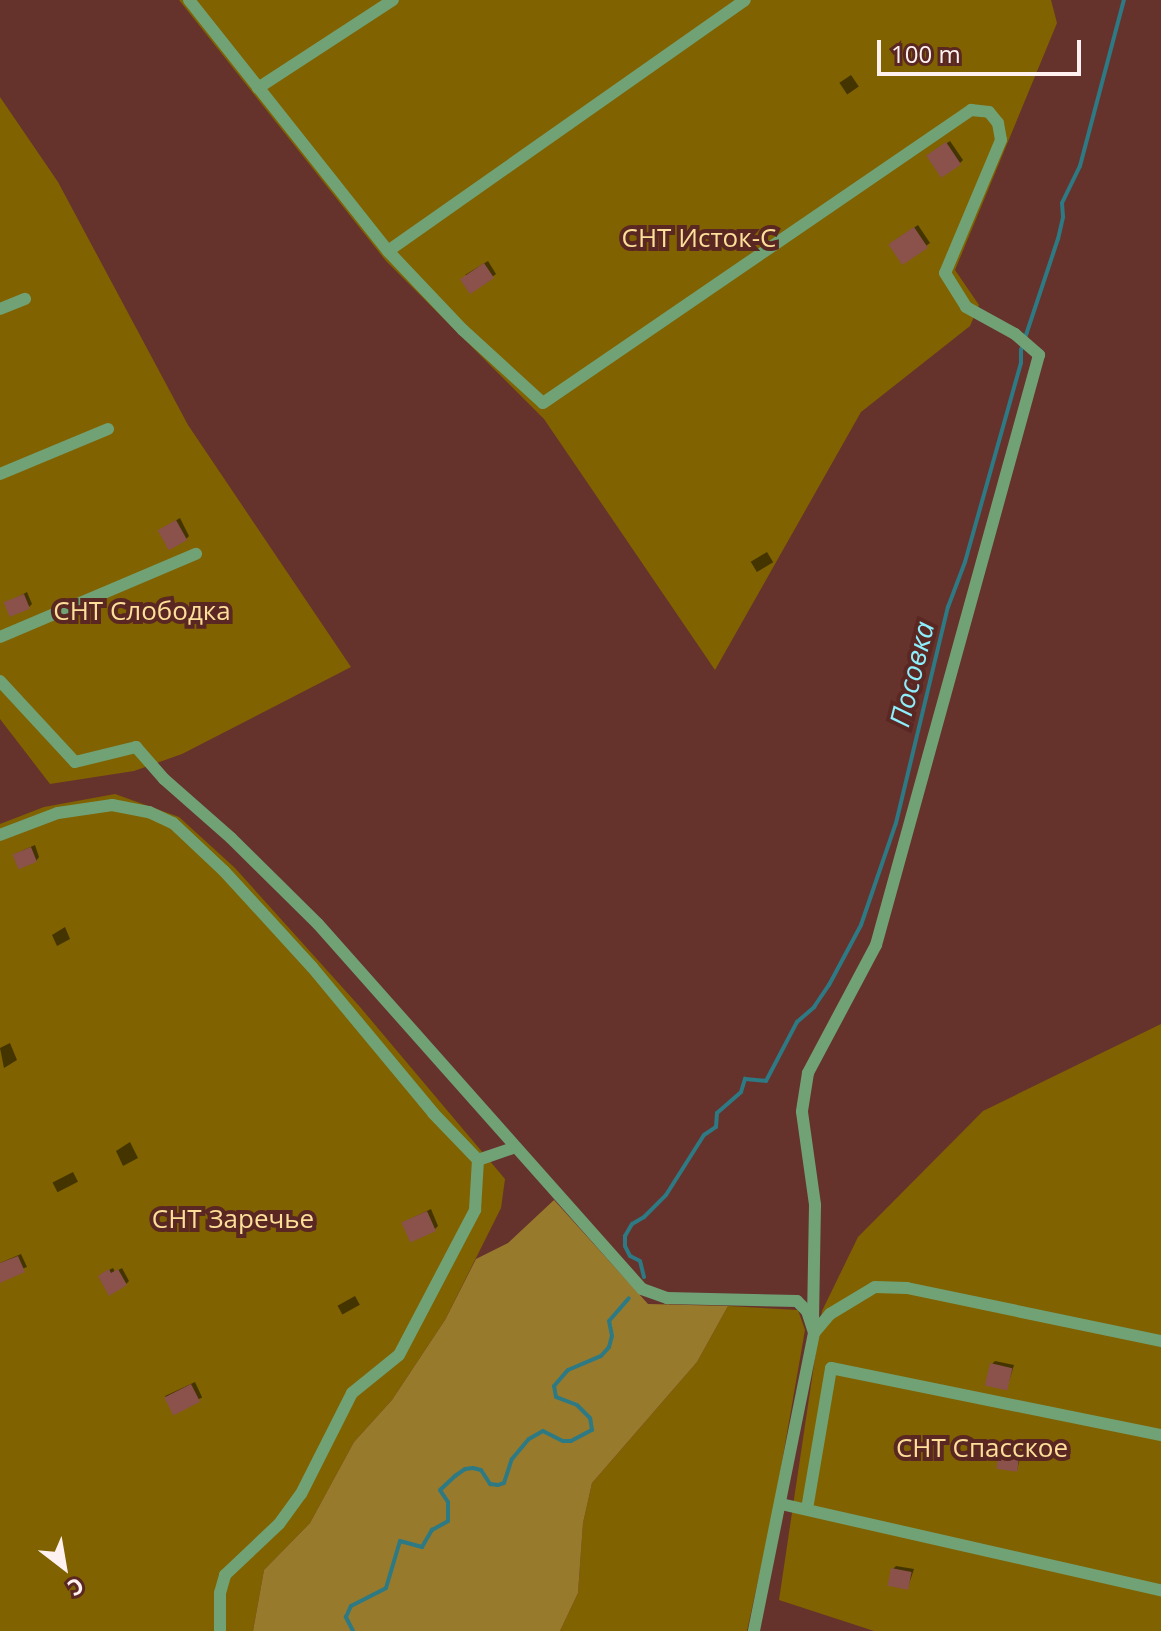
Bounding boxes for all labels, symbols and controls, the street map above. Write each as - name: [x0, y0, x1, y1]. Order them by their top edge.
- scale bar: [881, 24, 1085, 74]
- text: 100 m: [891, 37, 961, 70]
- park label: СНТ Исток-С: [622, 222, 776, 254]
- park label: СНТ Слободка: [53, 595, 231, 627]
- water label: Посовка: [882, 618, 940, 730]
- park label: СНТ Заречье: [152, 1203, 314, 1235]
- park label: СНТ Спасское: [896, 1432, 1068, 1464]
- north arrow: [24, 1527, 104, 1607]
- text: С: [63, 1571, 90, 1604]

